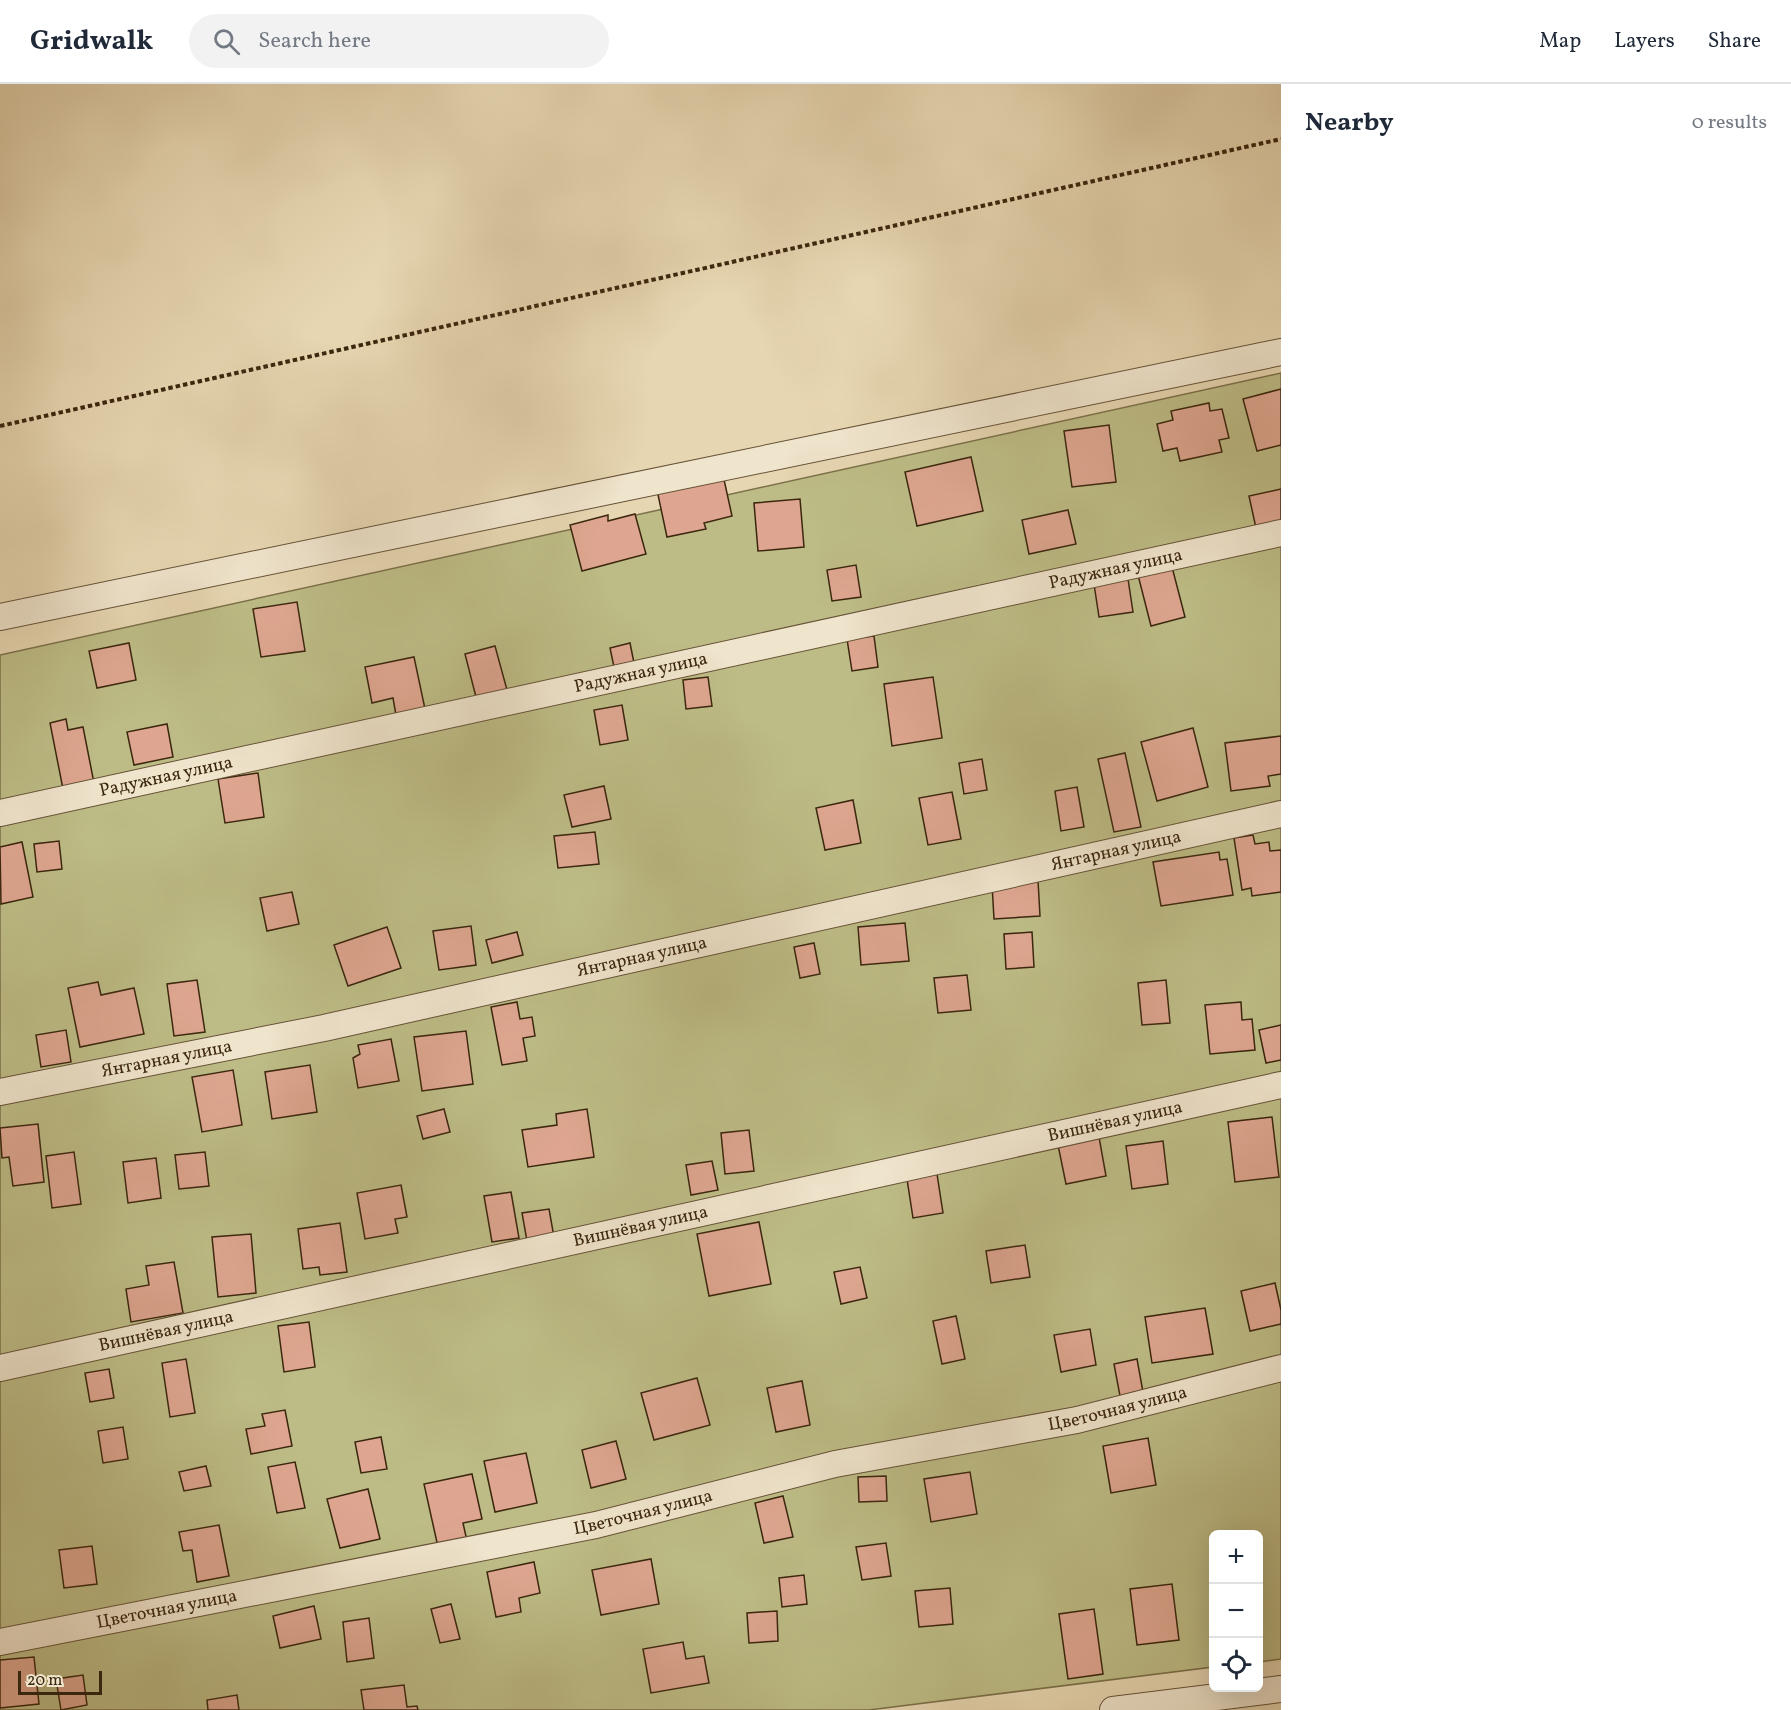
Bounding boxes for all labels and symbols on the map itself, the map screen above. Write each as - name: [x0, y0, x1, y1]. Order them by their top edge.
- street label: Радужная улица: [1047, 542, 1185, 596]
- street label: Радужная улица: [572, 646, 710, 700]
- street label: Радужная улица: [97, 750, 235, 803]
- street label: Янтарная улица: [1049, 824, 1184, 878]
- street label: Янтарная улица: [574, 930, 709, 984]
- street label: Янтарная улица: [99, 1034, 234, 1084]
- street label: Вишнёвая улица: [1045, 1095, 1185, 1149]
- street label: Вишнёвая улица: [571, 1199, 710, 1254]
- street label: Вишнёвая улица: [96, 1304, 236, 1358]
- street label: Цветочная улица: [1046, 1380, 1190, 1438]
- street label: Цветочная улица: [571, 1483, 715, 1542]
- street label: Цветочная улица: [94, 1583, 239, 1635]
- scale bar: [18, 1668, 102, 1696]

